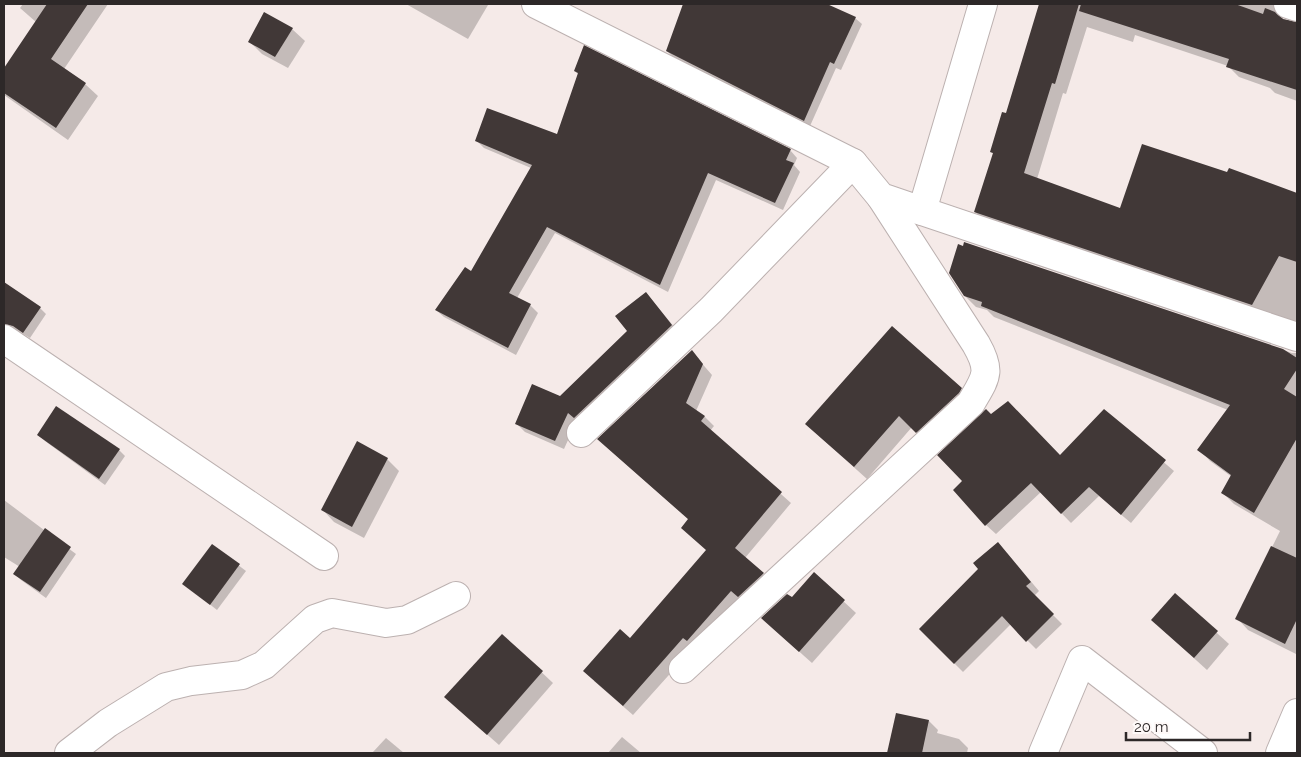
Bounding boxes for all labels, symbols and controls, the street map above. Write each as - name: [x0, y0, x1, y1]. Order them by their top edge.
- scale bar: [1126, 710, 1250, 742]
- text: 20 m: [1134, 718, 1169, 736]

